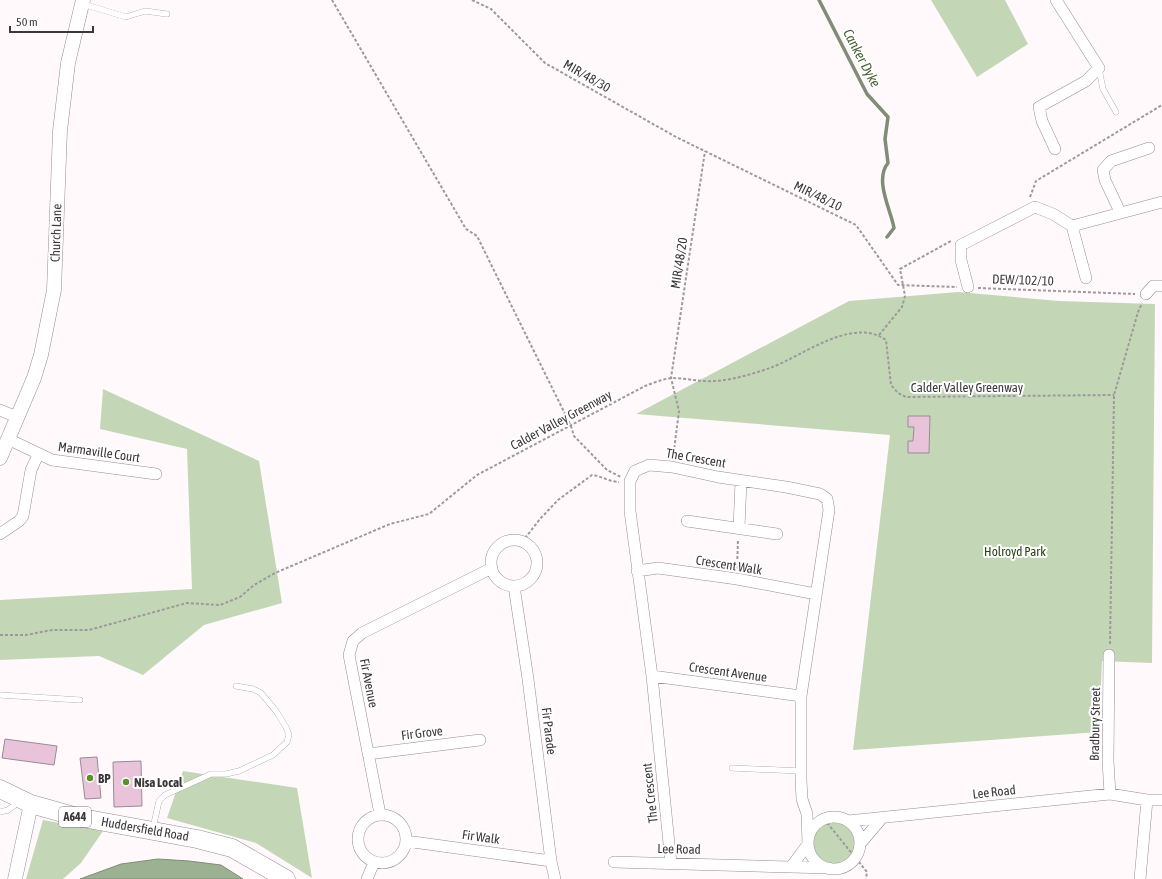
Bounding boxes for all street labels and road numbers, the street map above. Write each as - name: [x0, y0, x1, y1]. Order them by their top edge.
- street label: MIR/48/30: [561, 57, 613, 95]
- street label: MIR/48/10: [791, 178, 845, 214]
- street label: Church Lane: [47, 203, 65, 262]
- street label: MIR/48/20: [668, 236, 690, 290]
- street label: DEW/102/10: [992, 271, 1054, 289]
- street label: Calder Valley Greenway: [911, 380, 1024, 395]
- street label: Calder Valley Greenway: [508, 387, 615, 453]
- street label: Marmaville Court: [57, 439, 141, 465]
- street label: The Crescent: [665, 445, 727, 471]
- street label: Crescent Walk: [695, 552, 764, 578]
- street label: Fir Avenue: [357, 657, 381, 709]
- street label: Crescent Avenue: [688, 659, 768, 685]
- street label: Bradbury Street: [1087, 687, 1103, 761]
- street label: Fir Parade: [539, 706, 559, 756]
- street label: Fir Grove: [400, 723, 444, 743]
- street label: The Crescent: [639, 762, 661, 824]
- street label: Lee Road: [972, 782, 1016, 802]
- road number: A644: [59, 807, 91, 827]
- street label: Huddersfield Road: [100, 814, 190, 844]
- street label: Fir Walk: [461, 827, 501, 847]
- street label: Lee Road: [657, 841, 701, 857]

